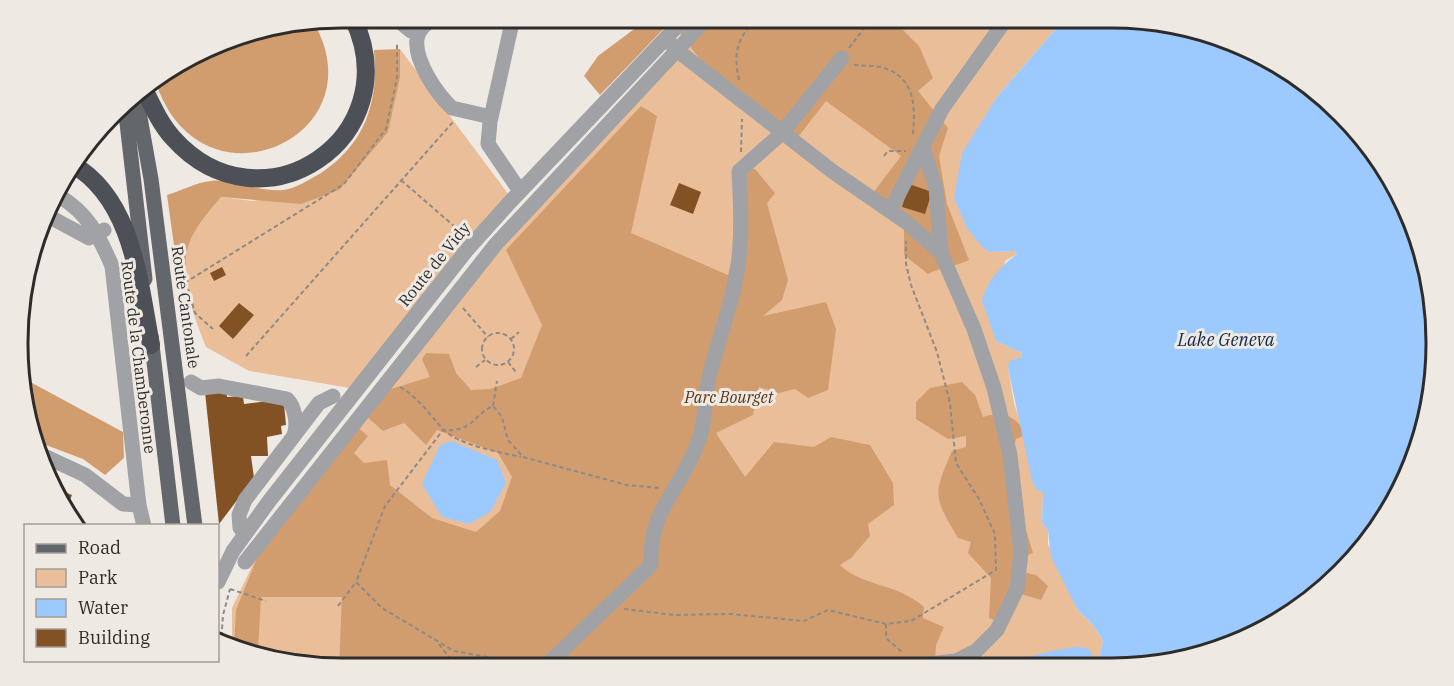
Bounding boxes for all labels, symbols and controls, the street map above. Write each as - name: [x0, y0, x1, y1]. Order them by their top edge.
- street label: Route de Vidy: [394, 217, 474, 310]
- street label: Route Cantonale: [167, 244, 205, 370]
- street label: Route de la Chamberonne: [117, 259, 161, 455]
- water label: Lake Geneva: [1176, 328, 1275, 351]
- park label: Parc Bourget: [684, 387, 775, 407]
- legend: [24, 524, 219, 662]
- text: Road: [78, 536, 121, 559]
- text: Park: [78, 566, 118, 589]
- text: Water: [78, 596, 128, 619]
- text: Building: [78, 626, 150, 649]

